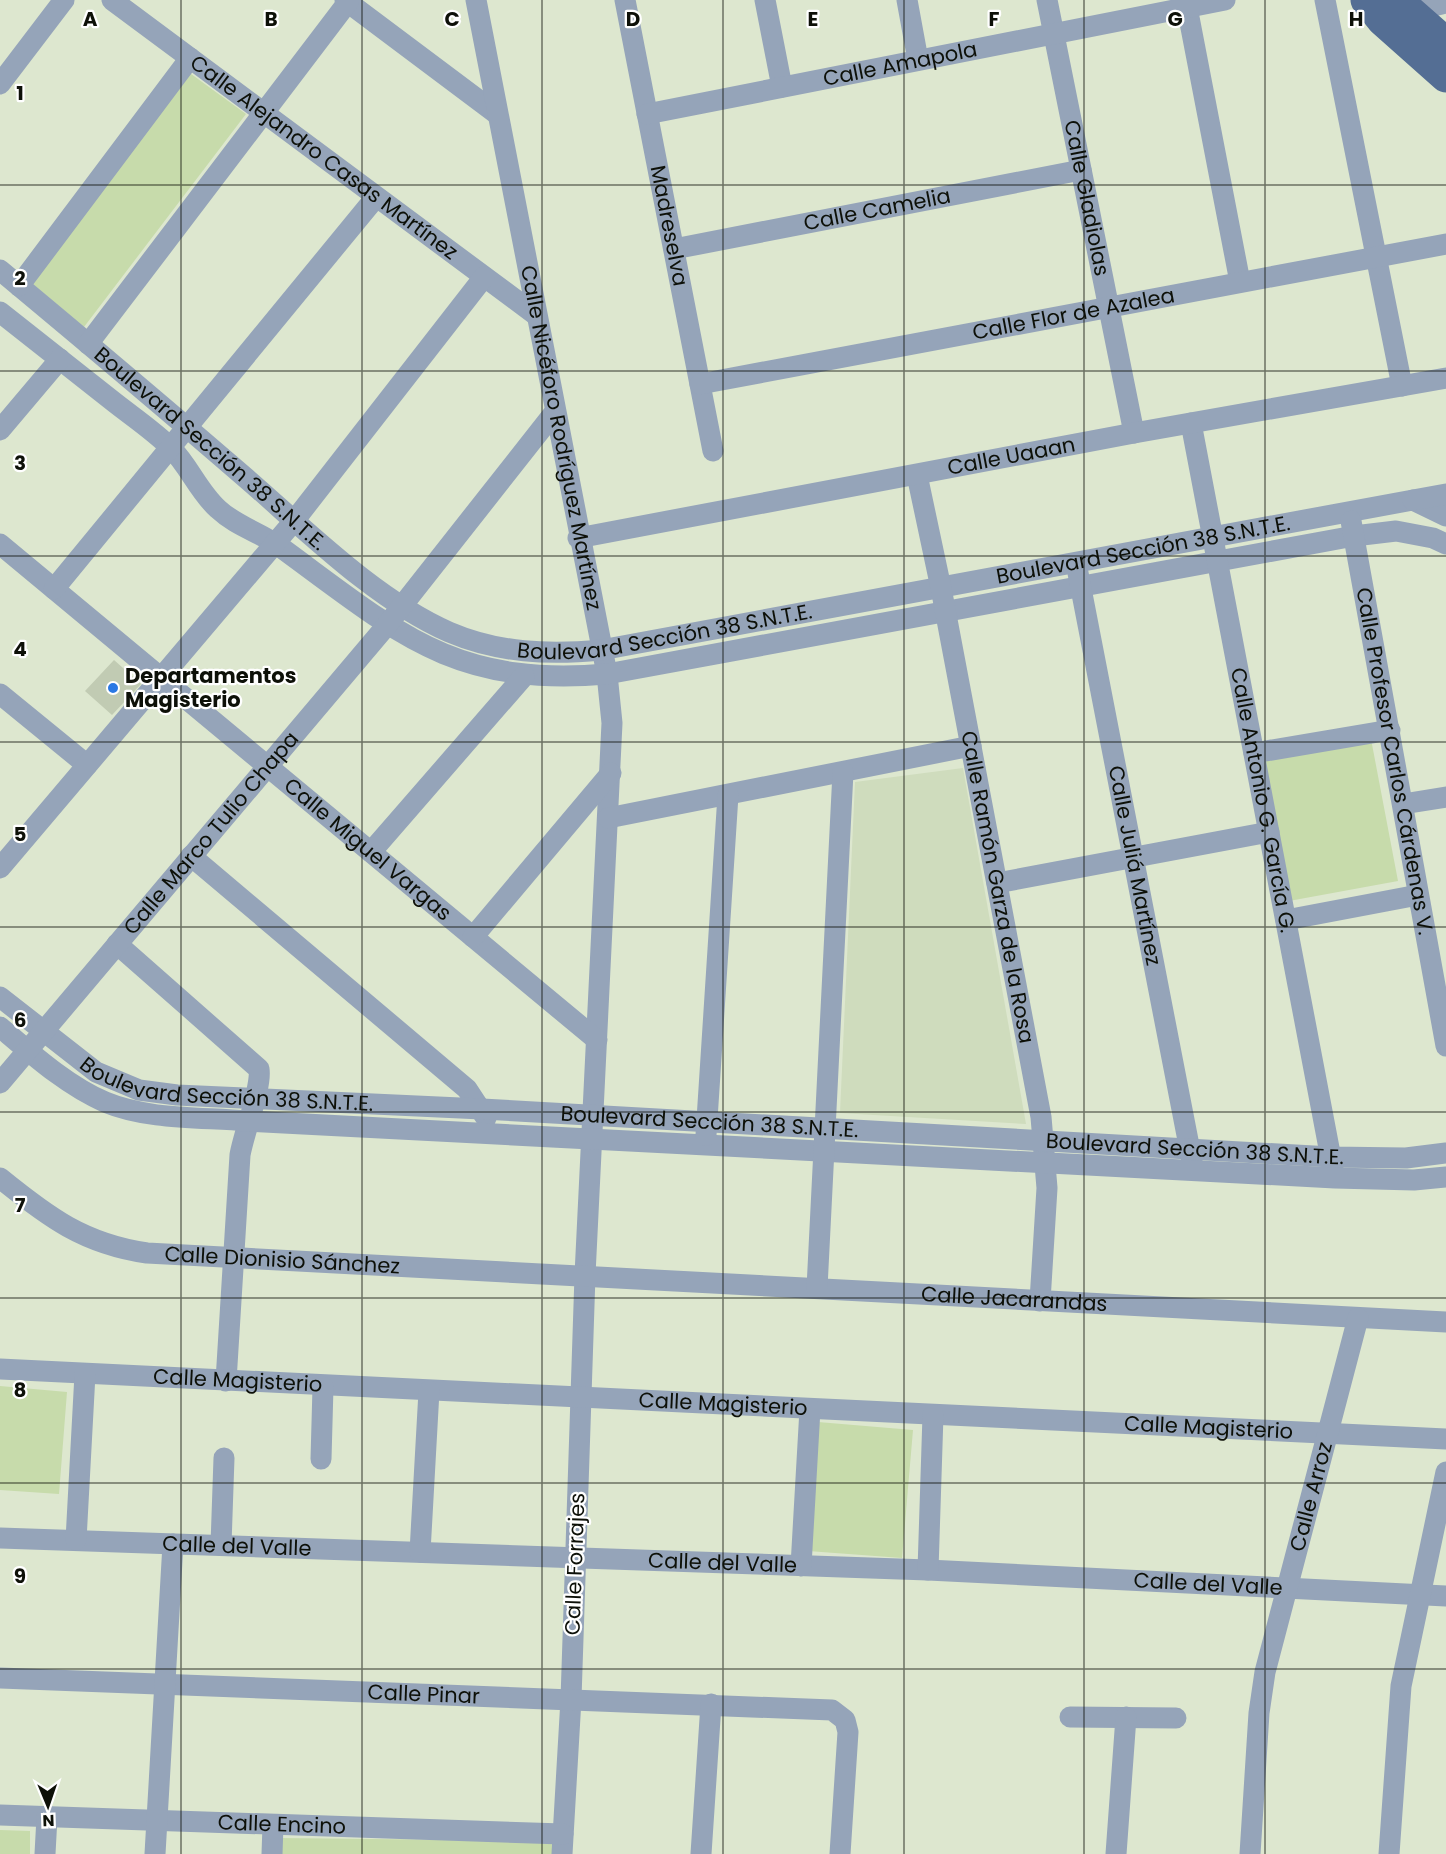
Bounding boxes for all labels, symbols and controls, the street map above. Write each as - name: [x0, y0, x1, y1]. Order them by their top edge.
- text: A: [83, 5, 98, 33]
- text: B: [264, 5, 278, 33]
- text: C: [444, 5, 460, 33]
- text: D: [626, 5, 640, 33]
- text: E: [808, 5, 818, 33]
- text: F: [989, 5, 1000, 33]
- text: G: [1167, 5, 1183, 33]
- text: H: [1349, 5, 1363, 33]
- street label: Calle Amapola: [820, 34, 980, 93]
- street label: Calle Alejandro Casas Martínez: [184, 48, 464, 266]
- text: 1: [16, 79, 24, 107]
- street label: Calle Gladiolas: [1057, 117, 1117, 278]
- street label: Madreselva: [644, 163, 696, 289]
- street label: Calle Camelia: [801, 181, 953, 238]
- street label: Calle Nicéforo Rodríguez Martínez: [514, 263, 609, 613]
- text: 2: [14, 264, 26, 292]
- street label: Calle Flor de Azalea: [970, 280, 1177, 347]
- street label: Boulevard Sección 38 S.N.T.E.: [88, 340, 333, 557]
- street label: Calle Uaaan: [945, 429, 1078, 482]
- text: 3: [14, 449, 26, 477]
- street label: Boulevard Sección 38 S.N.T.E.: [994, 508, 1292, 591]
- street label: Calle Profesor Carlos Cárdenas V.: [1349, 585, 1441, 937]
- street label: Boulevard Sección 38 S.N.T.E.: [516, 596, 814, 666]
- text: 4: [13, 635, 27, 663]
- place label: Departamentos Magisterio: [125, 661, 296, 714]
- street label: Calle Antonio G. García G.: [1224, 665, 1303, 935]
- marker: Departamentos Magisterio: [106, 681, 120, 695]
- street label: Calle Marco Tulio Chapa: [116, 725, 305, 941]
- street label: Calle Ramón Garza de la Rosa: [954, 728, 1042, 1046]
- street label: Calle Juliá Martínez: [1102, 763, 1169, 968]
- street label: Calle Miguel Vargas: [278, 771, 458, 927]
- text: 5: [14, 820, 27, 848]
- text: 6: [14, 1006, 26, 1034]
- street label: Boulevard Sección 38 S.N.T.E.: [74, 1050, 374, 1118]
- street label: Boulevard Sección 38 S.N.T.E.: [560, 1098, 859, 1144]
- street label: Boulevard Sección 38 S.N.T.E.: [1045, 1126, 1344, 1171]
- text: 7: [15, 1191, 26, 1219]
- street label: Calle Dionisio Sánchez: [164, 1239, 401, 1280]
- street label: Calle Jacarandas: [920, 1279, 1108, 1318]
- street label: Calle Magisterio: [153, 1361, 323, 1399]
- text: 8: [14, 1376, 26, 1404]
- street label: Calle Magisterio: [638, 1385, 808, 1422]
- street label: Calle Magisterio: [1123, 1408, 1294, 1446]
- street label: Calle Arroz: [1282, 1439, 1339, 1555]
- street label: Calle Forrajes: [558, 1492, 591, 1636]
- street label: Calle del Valle: [162, 1529, 312, 1563]
- street label: Calle del Valle: [648, 1545, 798, 1579]
- text: 9: [14, 1562, 26, 1590]
- street label: Calle del Valle: [1133, 1565, 1283, 1602]
- street label: Calle Pinar: [367, 1677, 481, 1710]
- north arrow: [18, 1776, 78, 1836]
- street label: Calle Encino: [217, 1807, 347, 1841]
- text: N: [42, 1809, 55, 1832]

